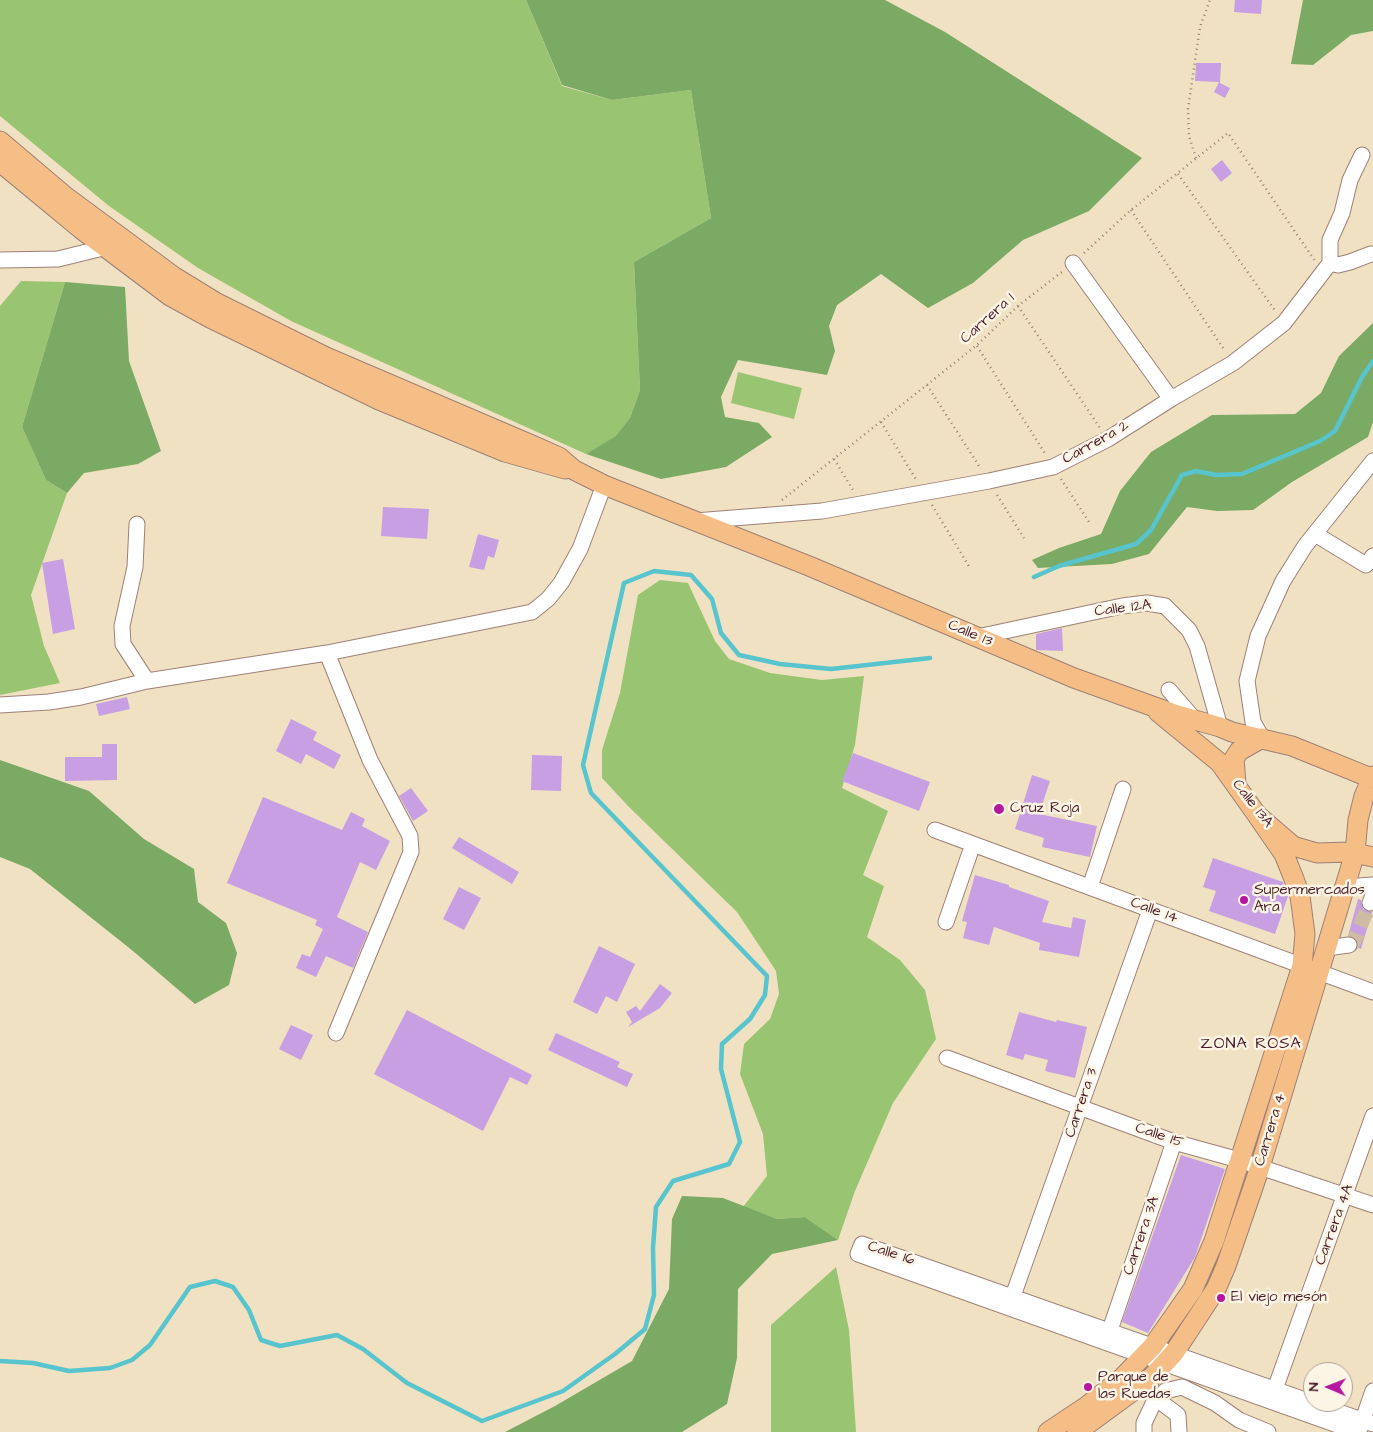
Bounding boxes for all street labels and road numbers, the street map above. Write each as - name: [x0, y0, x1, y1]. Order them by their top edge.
- street label: Carrera 1: [957, 290, 1019, 348]
- street label: Carrera 2: [1060, 417, 1132, 469]
- street label: Calle 12A: [1094, 597, 1152, 621]
- street label: Calle 13: [945, 617, 995, 651]
- street label: Calle 13A: [1228, 776, 1276, 832]
- street label: Calle 14: [1128, 894, 1180, 928]
- street label: Carrera 3: [1062, 1066, 1102, 1140]
- street label: Carrera 4: [1251, 1091, 1291, 1169]
- street label: Calle 15: [1133, 1119, 1185, 1153]
- street label: Carrera 4A: [1312, 1182, 1358, 1268]
- street label: Carrera 3A: [1120, 1194, 1164, 1278]
- street label: Calle 16: [865, 1238, 917, 1270]

